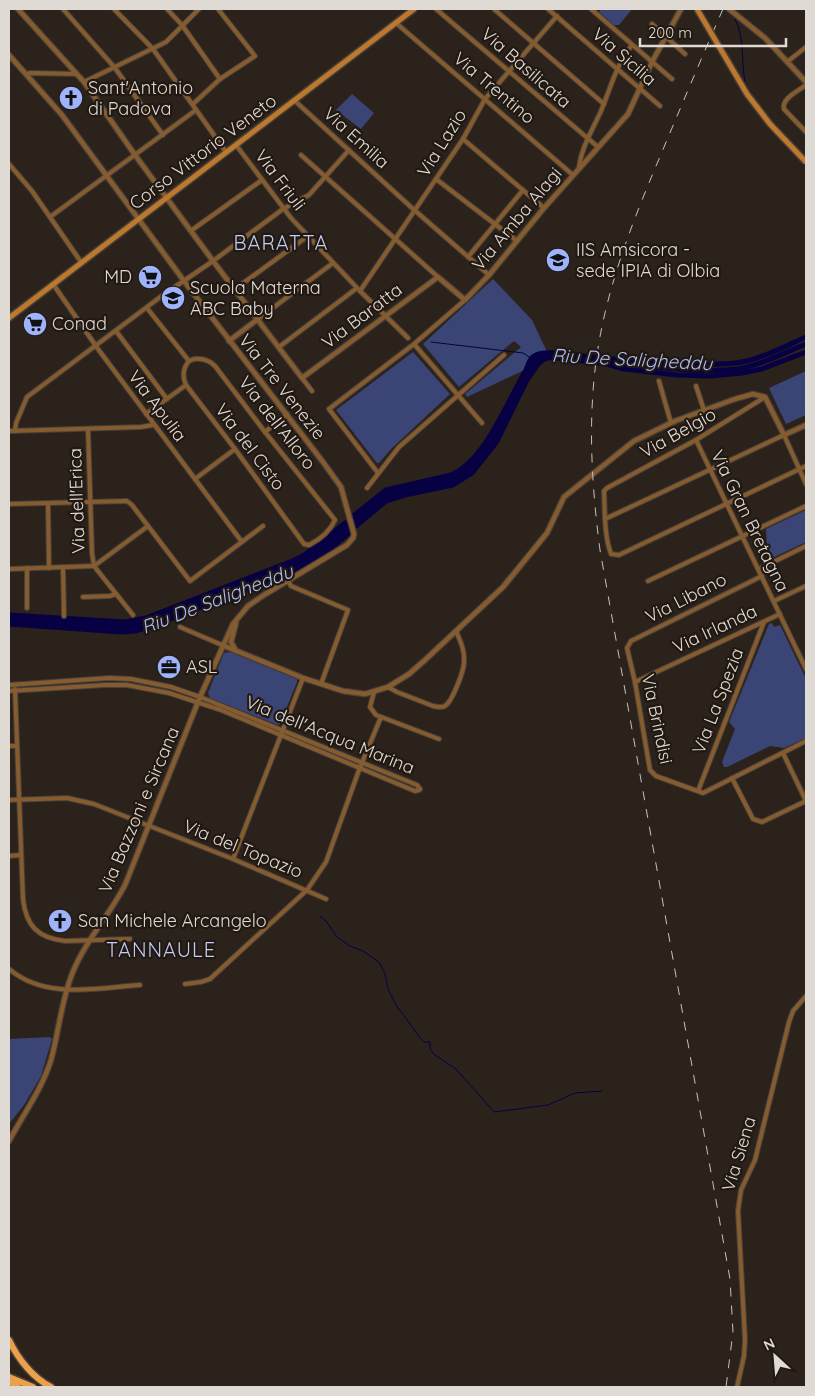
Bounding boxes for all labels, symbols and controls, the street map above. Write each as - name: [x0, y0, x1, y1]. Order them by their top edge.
- scale bar: [640, 15, 786, 47]
- street label: Via Basilicata: [477, 22, 576, 113]
- street label: Via Sicilia: [587, 22, 661, 91]
- text: 200 m: [648, 23, 692, 42]
- street label: Via Trentino: [449, 47, 540, 128]
- place label: Sant'Antonio di Padova: [88, 76, 193, 120]
- church icon: Sant'Antonio di Padova: [58, 85, 84, 111]
- street label: Corso Vittorio Veneto: [125, 89, 281, 214]
- street label: Via Emilia: [319, 102, 394, 173]
- street label: Via Lazio: [412, 105, 471, 181]
- street label: Via Friuli: [250, 145, 311, 215]
- street label: Via Amba Alagi: [467, 162, 567, 275]
- district label: BARATTA: [234, 230, 329, 255]
- place label: IIS Amsicora - sede IPIA di Olbia: [576, 238, 720, 282]
- school or university icon: IIS Amsicora - sede IPIA di Olbia: [545, 247, 571, 273]
- supermarket icon: MD: [137, 264, 163, 290]
- place label: MD: [104, 265, 132, 288]
- place label: Scuola Materna ABC Baby: [190, 276, 321, 320]
- street label: Via Baratta: [317, 278, 407, 353]
- school or university icon: Scuola Materna ABC Baby: [160, 285, 186, 311]
- supermarket icon: Conad: [22, 311, 48, 337]
- place label: Conad: [52, 312, 107, 335]
- street label: Via Tre Venezie: [234, 329, 331, 444]
- water label: Riu De Saligheddu: [551, 343, 714, 375]
- street label: Via Apulia: [123, 365, 192, 446]
- street label: Via dell'Alloro: [234, 371, 321, 474]
- street label: Via del Cisto: [210, 399, 290, 495]
- street label: Via Belgio: [636, 402, 720, 463]
- street label: Via Gran Bretagna: [706, 446, 795, 596]
- street label: Via dell'Erica: [63, 448, 90, 554]
- water label: Riu De Saligheddu: [138, 559, 297, 639]
- street label: Via Libano: [641, 567, 730, 628]
- street label: Via Irlanda: [669, 599, 761, 658]
- street label: Via La Spezia: [687, 645, 748, 757]
- office icon: ASL: [156, 654, 182, 680]
- place label: ASL: [186, 655, 218, 678]
- street label: Via Brindisi: [637, 672, 678, 766]
- street label: Via dell'Acqua Marina: [242, 690, 418, 779]
- street label: Via Bazzoni e Sircana: [93, 723, 184, 896]
- street label: Via del Topazio: [180, 814, 306, 883]
- church icon: San Michele Arcangelo: [47, 908, 73, 934]
- place label: San Michele Arcangelo: [78, 909, 267, 932]
- district label: TANNAULE: [106, 937, 216, 962]
- street label: Via Siena: [716, 1114, 761, 1194]
- north arrow: [750, 1331, 800, 1381]
- text: N: [761, 1334, 778, 1355]

